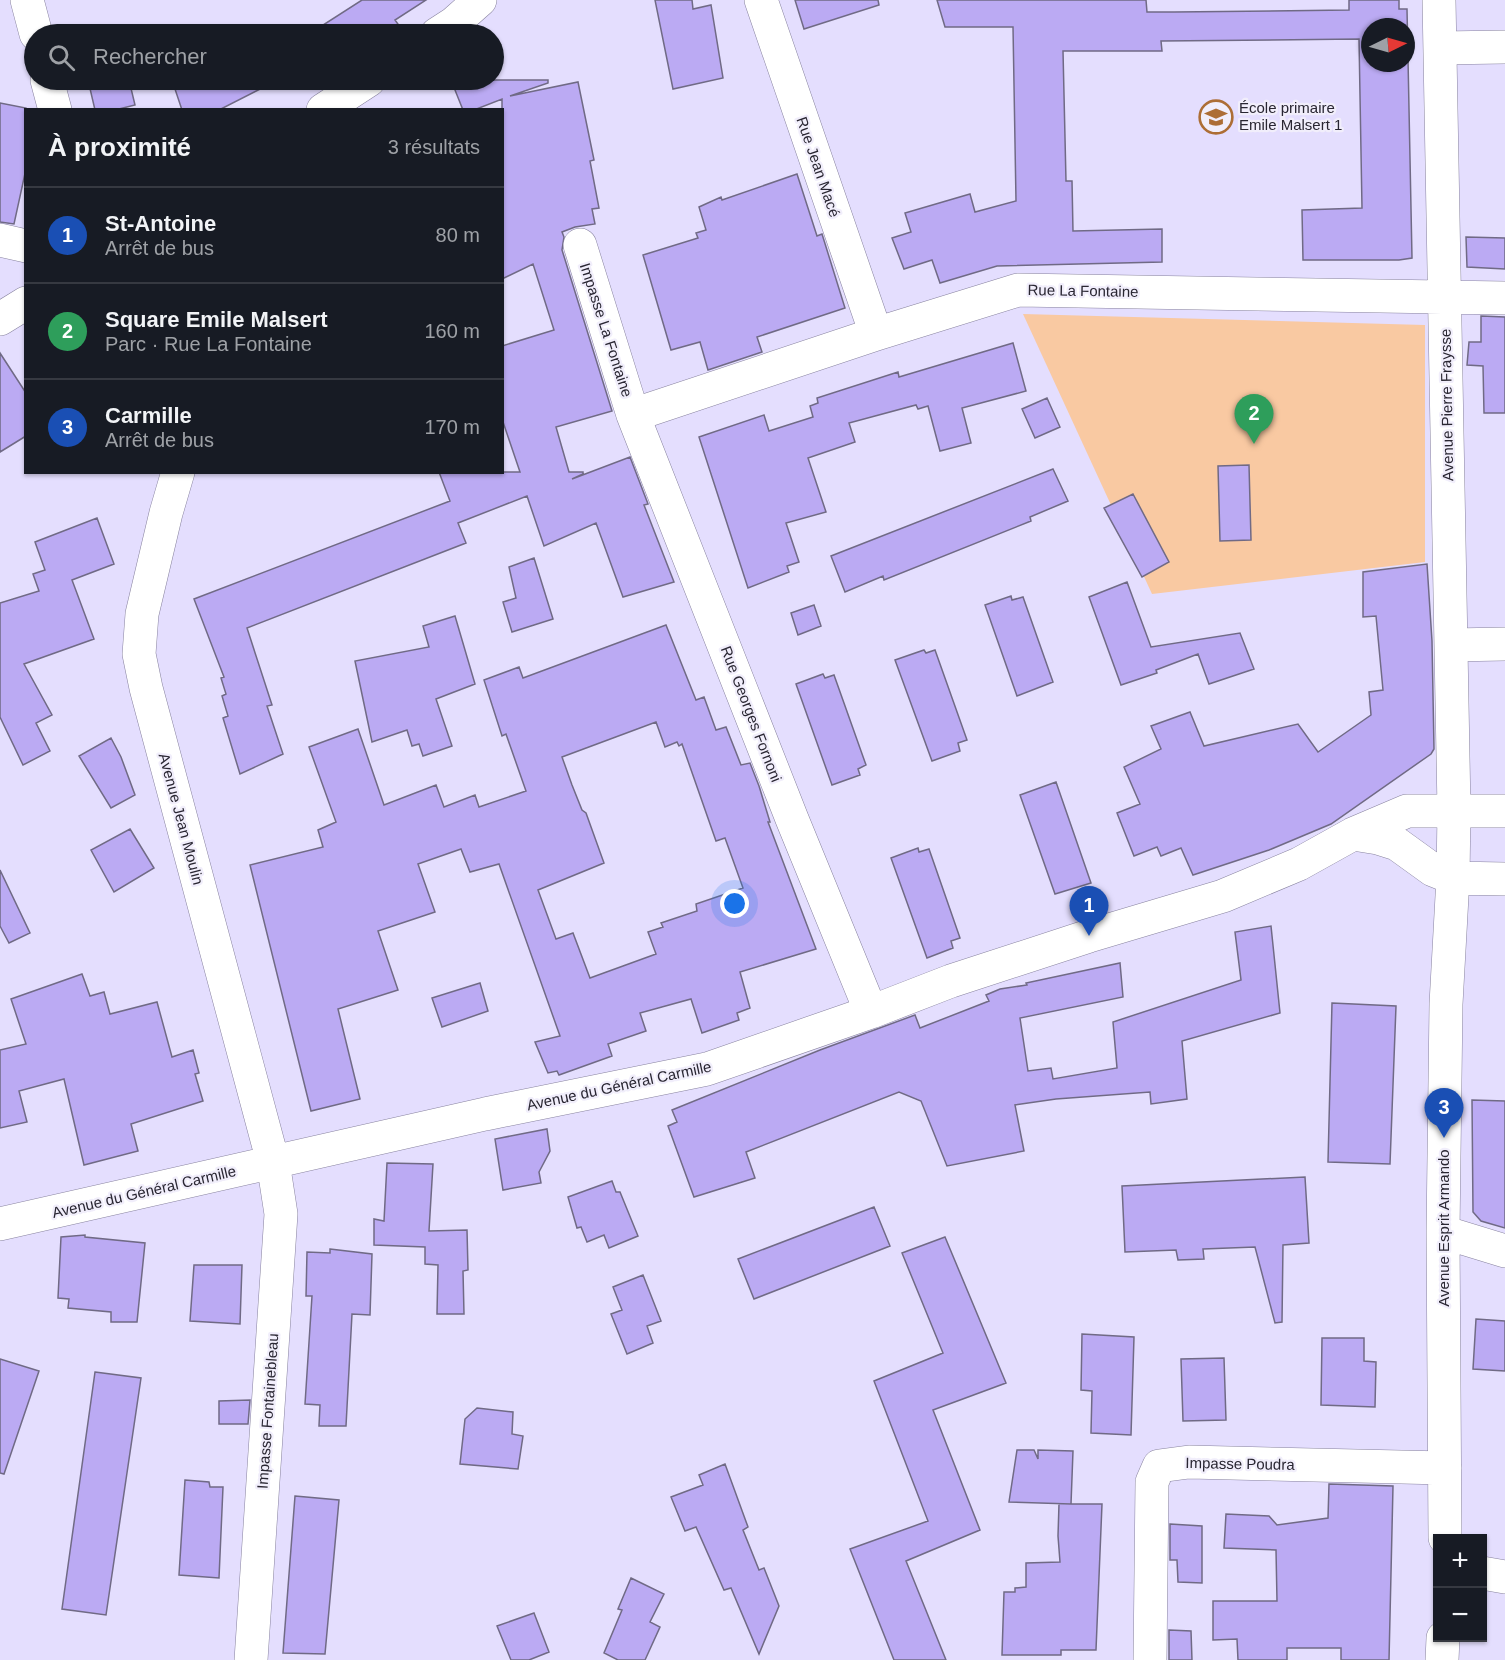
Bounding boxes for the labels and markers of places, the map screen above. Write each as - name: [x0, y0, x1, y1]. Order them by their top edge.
- school or university icon: École primaire Emile Malsert 1: [1198, 99, 1234, 135]
- place label: École primaire Emile Malsert 1: [1239, 99, 1342, 133]
- pin: 2: [1234, 394, 1274, 444]
- pin: 1: [1070, 886, 1108, 936]
- pin: 3: [1424, 1088, 1464, 1138]

